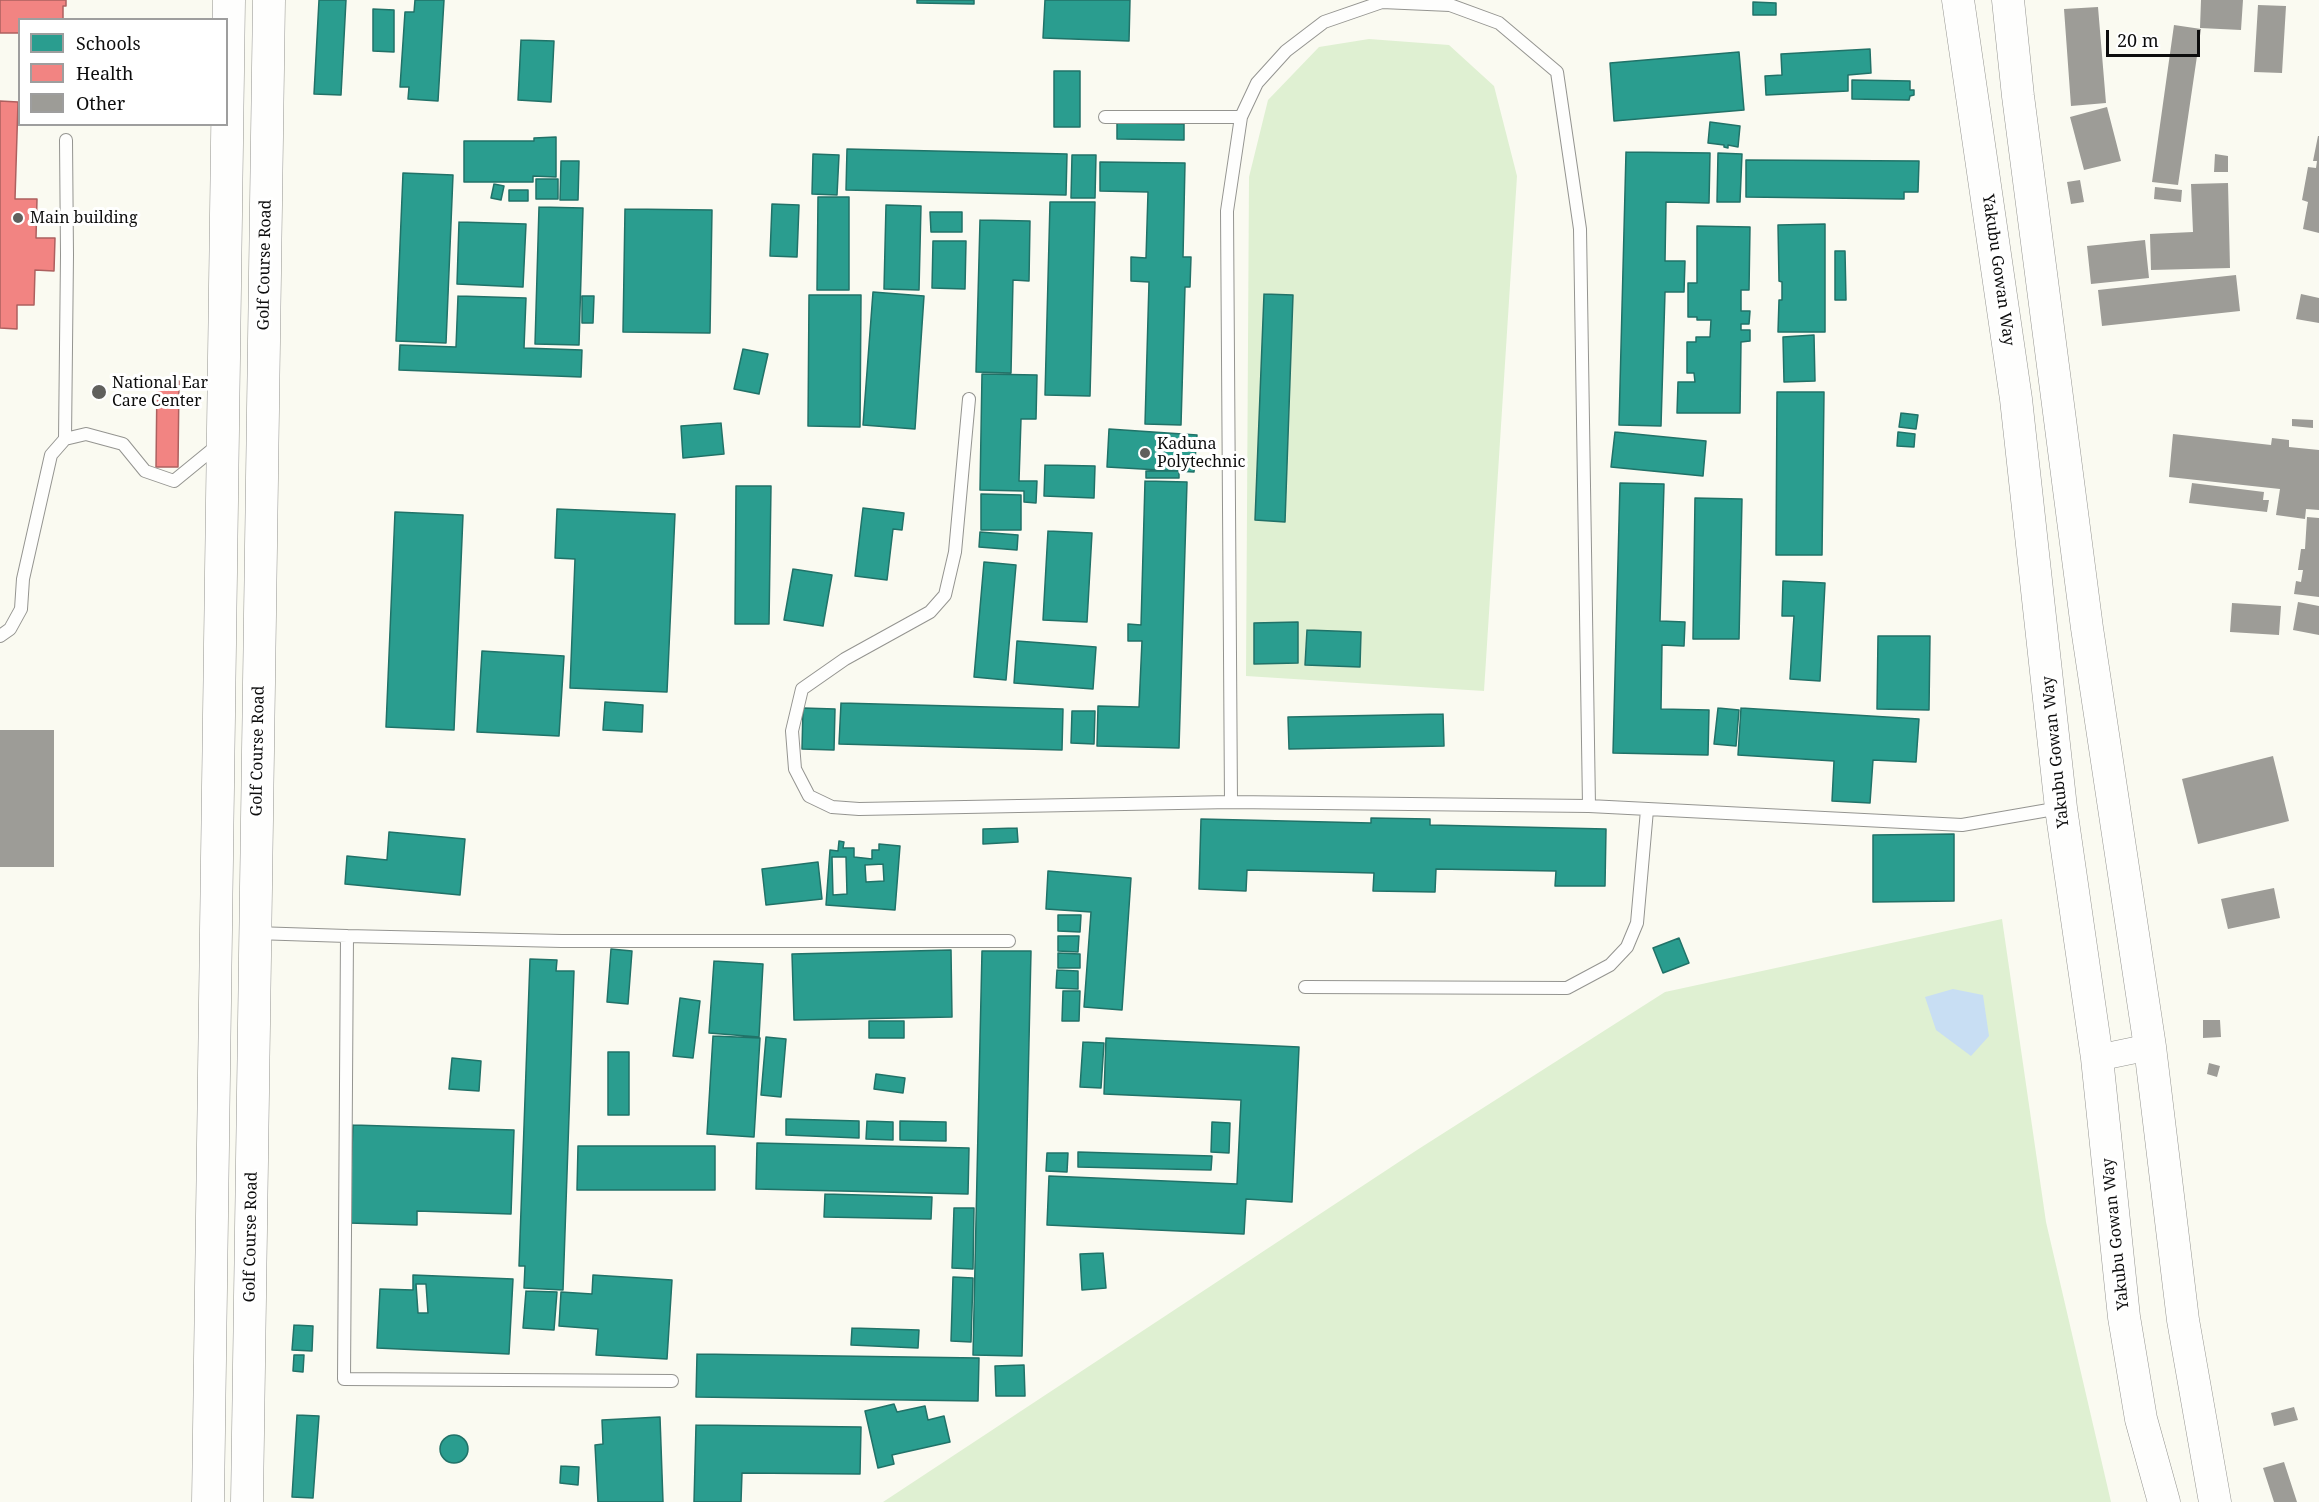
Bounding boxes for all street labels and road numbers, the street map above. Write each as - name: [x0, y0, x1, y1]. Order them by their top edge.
- street label: Yakubu Gowan Way: [1978, 193, 2018, 347]
- street label: Golf Course Road: [254, 199, 276, 331]
- street label: Yakubu Gowan Way: [2038, 675, 2074, 829]
- street label: Golf Course Road: [247, 685, 269, 817]
- street label: Yakubu Gowan Way: [2098, 1157, 2134, 1311]
- street label: Golf Course Road: [240, 1171, 262, 1303]

